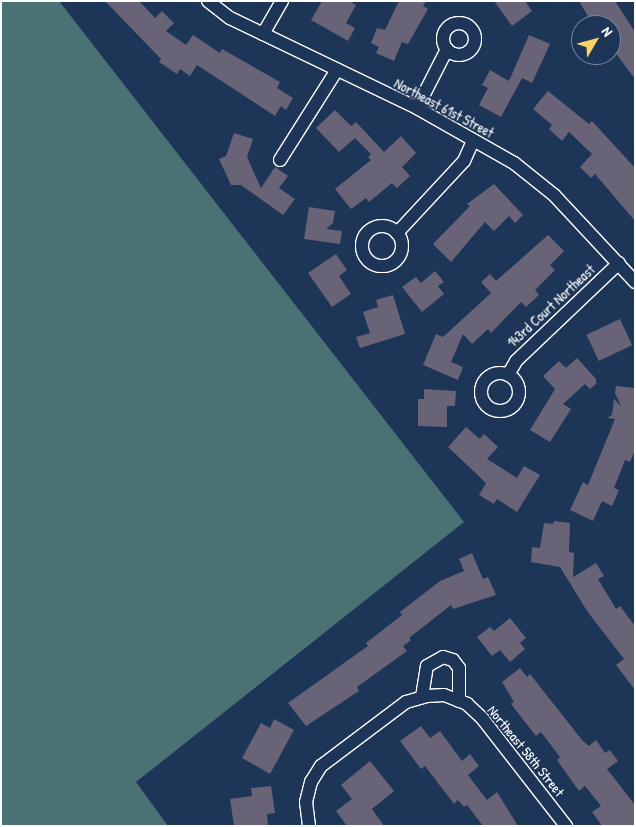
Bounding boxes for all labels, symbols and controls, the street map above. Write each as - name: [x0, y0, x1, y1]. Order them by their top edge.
- north arrow: [571, 15, 621, 65]
- text: N: [598, 23, 617, 40]
- street label: Northeast 61st Street: [391, 75, 497, 141]
- street label: 143rd Court Northeast: [504, 261, 598, 351]
- street label: Northeast 58th Street: [484, 702, 568, 800]

